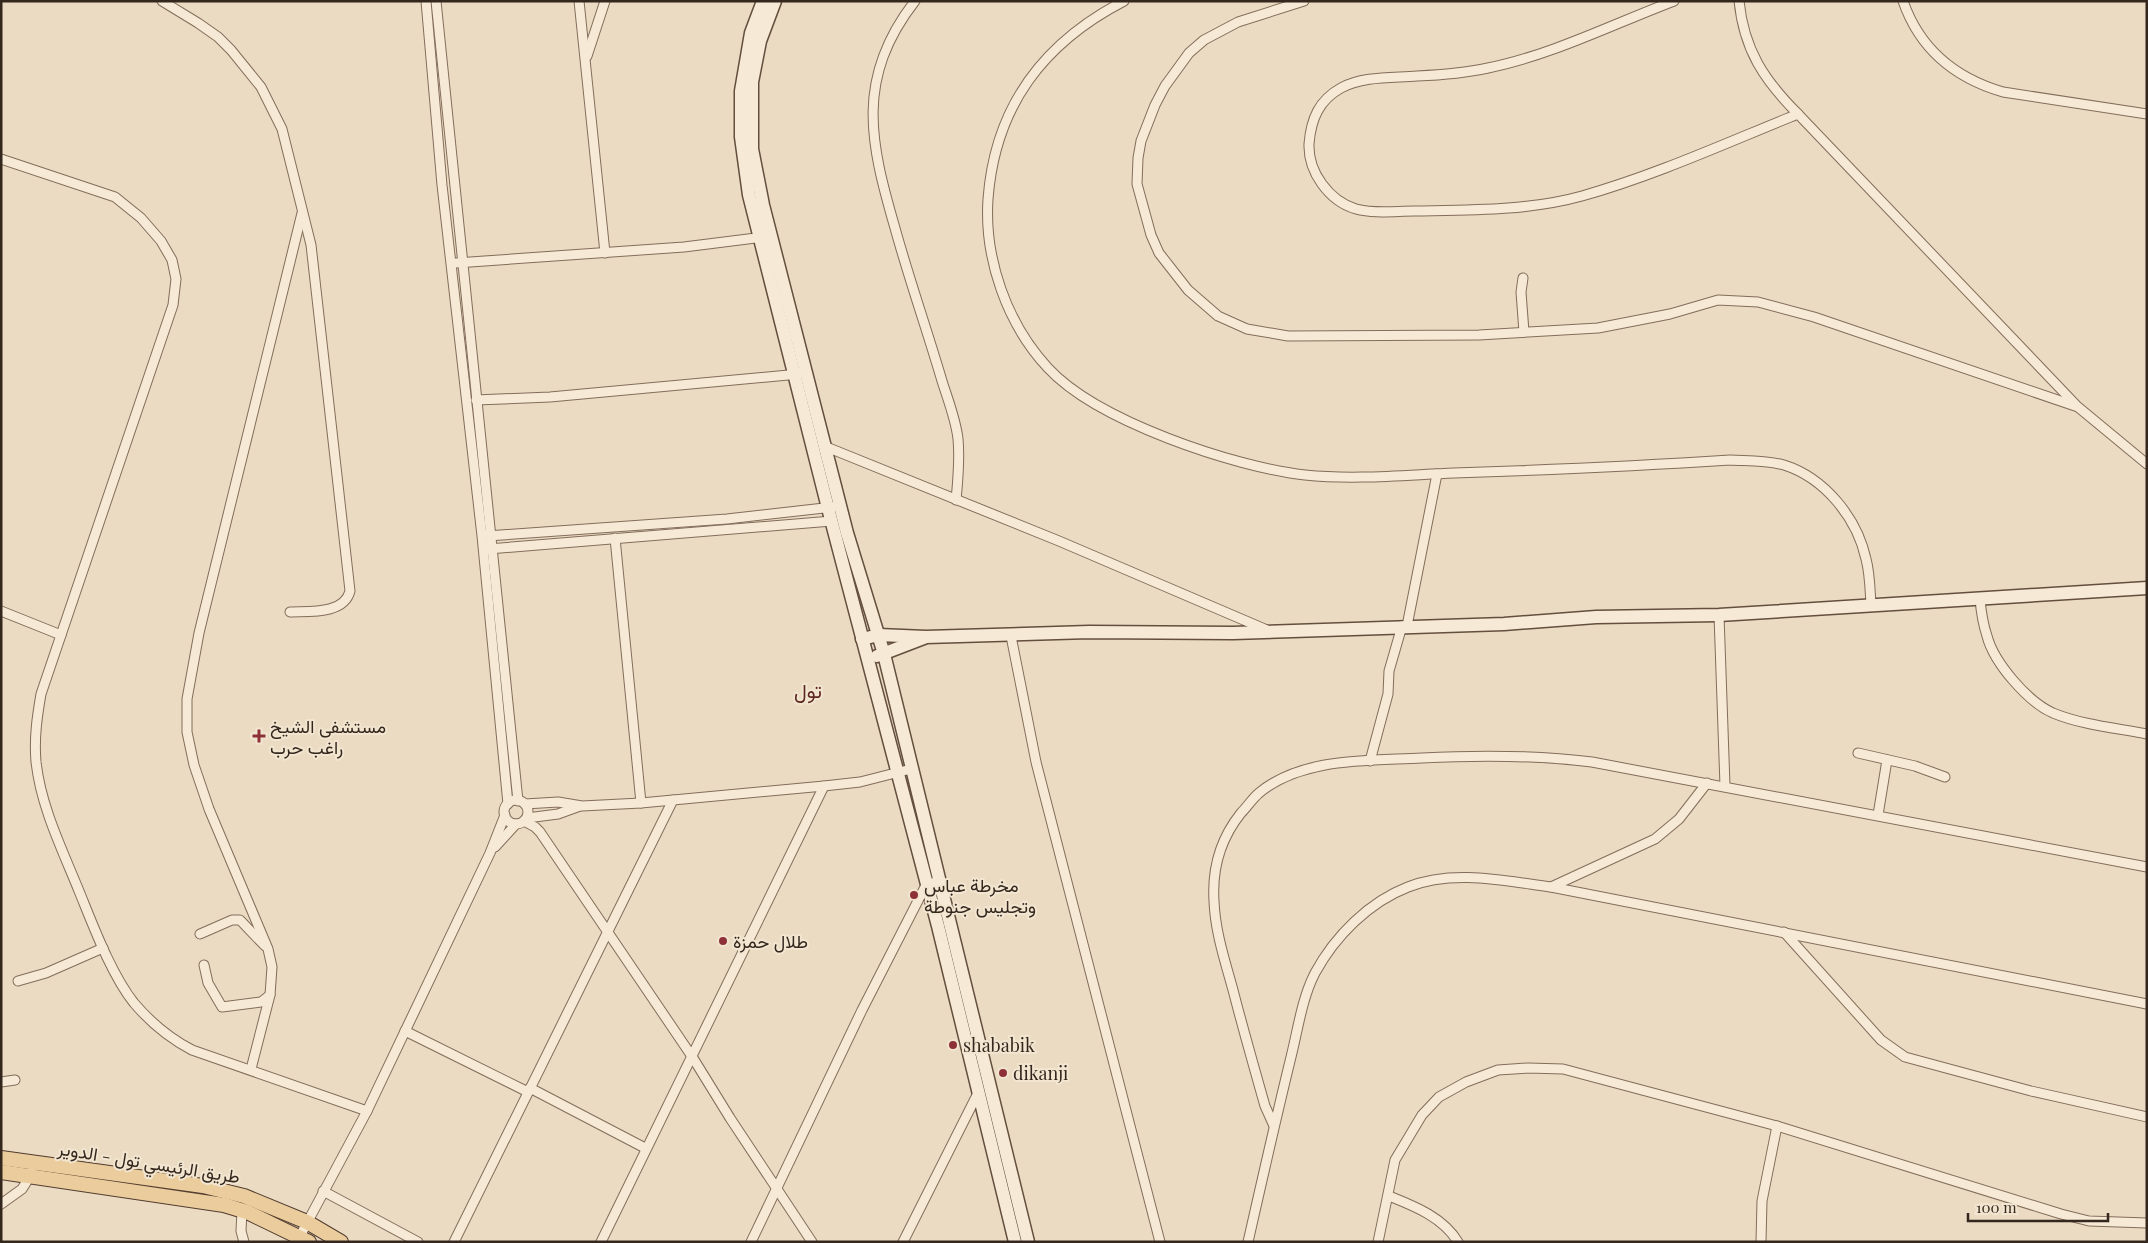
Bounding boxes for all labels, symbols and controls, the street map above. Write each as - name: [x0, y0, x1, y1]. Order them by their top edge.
- district label: تول: [794, 676, 822, 704]
- place label: مستشفى الشيخ راغب حرب: [270, 714, 386, 759]
- marker: مستشفى الشيخ راغب حرب: [252, 729, 266, 743]
- place label: مخرطة عباس وتجليس جنوطة: [924, 873, 1036, 918]
- marker: مخرطة عباس وتجليس جنوطة: [908, 889, 920, 901]
- place label: طلال حمزة: [733, 929, 808, 953]
- marker: طلال حمزة: [717, 935, 729, 947]
- place label: shababik: [963, 1033, 1035, 1057]
- marker: shababik: [947, 1039, 959, 1051]
- place label: dikanji: [1013, 1061, 1068, 1085]
- marker: dikanji: [997, 1067, 1009, 1079]
- street label: طريق الرئيسي تول - الدوير: [55, 1136, 242, 1192]
- scale bar: [1968, 1190, 2108, 1222]
- text: 100 m: [1976, 1197, 2017, 1217]

